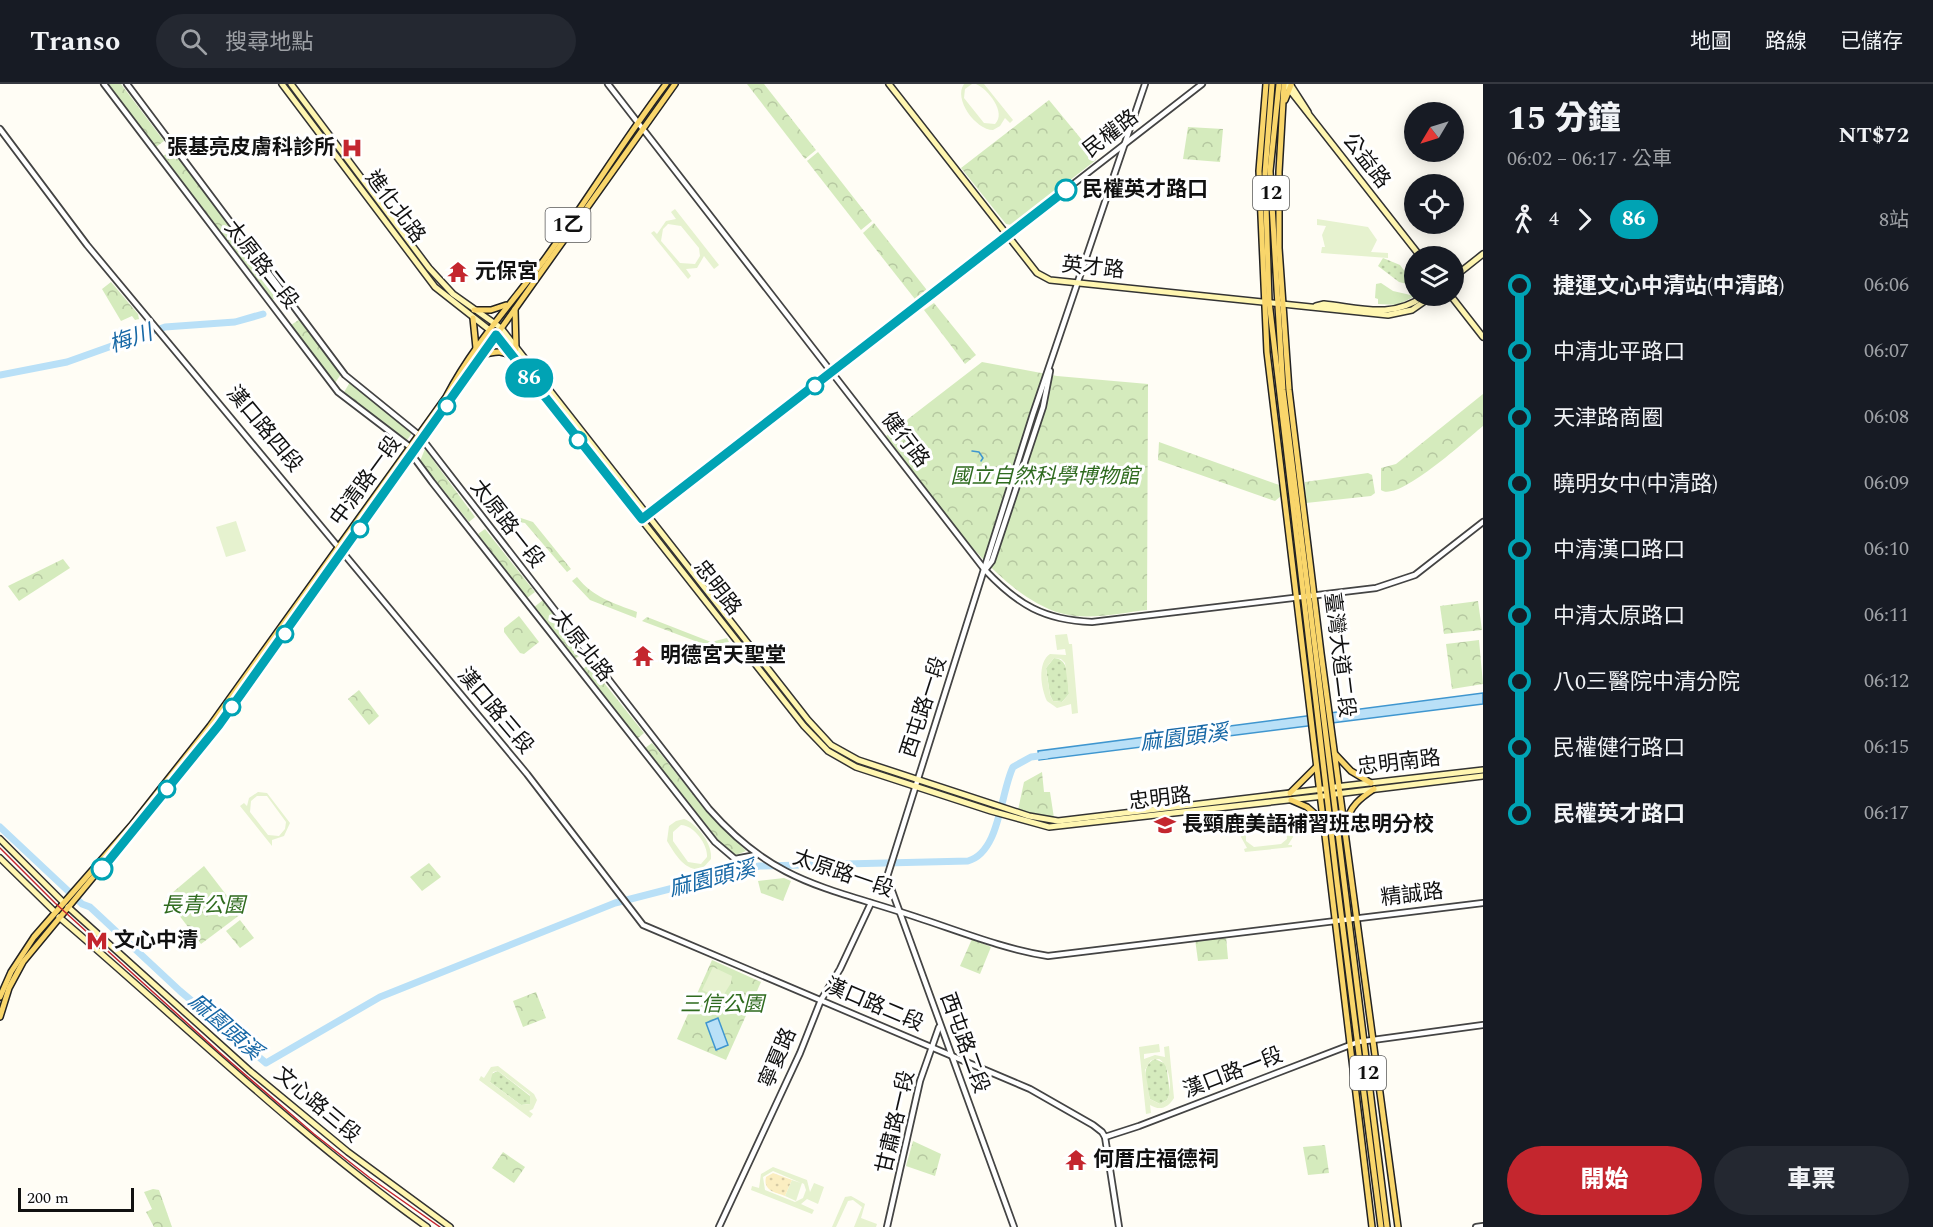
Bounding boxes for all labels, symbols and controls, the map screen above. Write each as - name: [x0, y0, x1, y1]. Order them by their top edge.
- search box: [156, 14, 576, 68]
- text: Transo: [30, 20, 120, 63]
- icon: search: [177, 25, 210, 58]
- text: 搜尋地點: [225, 26, 313, 59]
- text: 地圖: [1690, 26, 1732, 58]
- text: 路線: [1765, 26, 1807, 58]
- text: 已儲存: [1840, 26, 1903, 58]
- text: 15 分鐘: [1507, 94, 1621, 144]
- street label: 民權路: [1076, 102, 1146, 166]
- north arrow: [1404, 102, 1464, 162]
- map controls: [1404, 102, 1464, 306]
- text: NT$72: [1839, 119, 1909, 152]
- street label: 公益路: [1334, 126, 1398, 196]
- place label: 張基亮皮膚科診所: [167, 132, 335, 164]
- hospital icon: 張基亮皮膚科診所: [340, 136, 364, 160]
- text: 06:02 – 06:17 · 公車: [1507, 144, 1672, 174]
- street label: 進化北路: [357, 164, 433, 250]
- place label: 民權英才路口: [1082, 174, 1208, 206]
- button: locate: [1404, 174, 1464, 234]
- road number: 12: [1253, 176, 1289, 210]
- marker: 民權英才路口: [1055, 179, 1077, 201]
- icon: walk: [1507, 203, 1540, 236]
- icon: forward: [1568, 203, 1601, 236]
- text: 86: [1622, 203, 1646, 235]
- text: 4: [1549, 204, 1559, 234]
- text: 8站: [1879, 205, 1909, 235]
- road number: 1乙: [546, 208, 590, 242]
- street label: 太原路二段: [216, 214, 306, 316]
- button: layers: [1404, 246, 1464, 306]
- street label: 英才路: [1060, 249, 1126, 287]
- place label: 元保宮: [475, 256, 538, 288]
- temple icon: 元保宮: [446, 260, 470, 284]
- text: 捷運文心中清站(中清路): [1553, 270, 1785, 303]
- text: 06:06: [1864, 270, 1909, 300]
- water label: 梅川: [105, 316, 159, 362]
- text: 中清北平路口: [1553, 336, 1685, 369]
- text: 06:07: [1864, 336, 1909, 366]
- line badge: 86: [502, 358, 556, 398]
- text: 86: [517, 362, 541, 394]
- unlabelled marker: [806, 377, 824, 395]
- street label: 漢口路四段: [218, 378, 310, 480]
- unlabelled marker: [438, 397, 456, 415]
- text: 天津路商圈: [1553, 402, 1663, 435]
- text: 06:08: [1864, 402, 1909, 432]
- street label: 健行路: [873, 405, 937, 475]
- street label: 中清路一段: [322, 429, 410, 533]
- unlabelled marker: [569, 431, 587, 449]
- park label: 國立自然科學博物館: [951, 461, 1142, 493]
- text: 曉明女中(中清路): [1553, 468, 1718, 501]
- text: 06:09: [1864, 468, 1909, 498]
- street label: 太原路一段: [462, 473, 552, 575]
- unlabelled marker: [351, 520, 369, 538]
- text: 中清漢口路口: [1553, 534, 1685, 567]
- text: 06:10: [1864, 534, 1909, 564]
- street label: 忠明路: [685, 553, 749, 623]
- street label: 臺灣大道二段: [1315, 591, 1363, 719]
- text: 中清太原路口: [1553, 600, 1685, 633]
- text: 06:11: [1864, 600, 1909, 630]
- street label: 太原北路: [544, 603, 620, 689]
- unlabelled marker: [276, 625, 294, 643]
- place label: 明德宮天聖堂: [660, 640, 786, 672]
- temple icon: 明德宮天聖堂: [631, 644, 655, 668]
- street label: 西屯路一段: [893, 652, 955, 762]
- street label: 漢口路三段: [449, 660, 541, 762]
- text: 八0三醫院中清分院: [1553, 666, 1740, 699]
- text: 06:12: [1864, 666, 1909, 696]
- unlabelled marker: [223, 698, 241, 716]
- water label: 麻園頭溪: [1138, 716, 1233, 760]
- text: 民權健行路口: [1553, 732, 1685, 765]
- text: 06:15: [1864, 732, 1909, 762]
- street label: 忠明南路: [1355, 742, 1443, 784]
- street label: 忠明路: [1127, 779, 1193, 819]
- unlabelled marker: [158, 780, 176, 798]
- text: 民權英才路口: [1553, 798, 1685, 831]
- text: 06:17: [1864, 798, 1909, 828]
- place label: 長頸鹿美語補習班忠明分校: [1182, 809, 1434, 841]
- school or university icon: 長頸鹿美語補習班忠明分校: [1153, 813, 1177, 837]
- street label: 太原路一段: [788, 842, 898, 906]
- water label: 麻園頭溪: [665, 852, 762, 906]
- unlabelled marker: [91, 858, 113, 880]
- street label: 精誠路: [1379, 875, 1445, 915]
- park label: 長青公園: [161, 890, 248, 922]
- place label: 文心中清: [114, 925, 198, 957]
- metro station icon: 文心中清: [85, 929, 109, 953]
- street label: 漢口路二段: [819, 970, 929, 1040]
- water label: 麻園頭溪: [181, 986, 271, 1070]
- street label: 西屯路二段: [931, 988, 997, 1098]
- park label: 三信公園: [680, 989, 767, 1021]
- street label: 寧夏路: [751, 1023, 805, 1093]
- street label: 漢口路一段: [1178, 1039, 1288, 1107]
- road number: 12: [1350, 1056, 1386, 1090]
- street label: 文心路三段: [266, 1059, 368, 1151]
- street label: 甘肅路一段: [869, 1067, 923, 1177]
- place label: 何厝庄福德祠: [1093, 1144, 1219, 1176]
- button: 開始: [1507, 1146, 1702, 1215]
- button: 車票: [1714, 1146, 1909, 1215]
- temple icon: 何厝庄福德祠: [1064, 1148, 1088, 1172]
- scale bar: [18, 1185, 134, 1212]
- text: 200 m: [27, 1186, 69, 1210]

